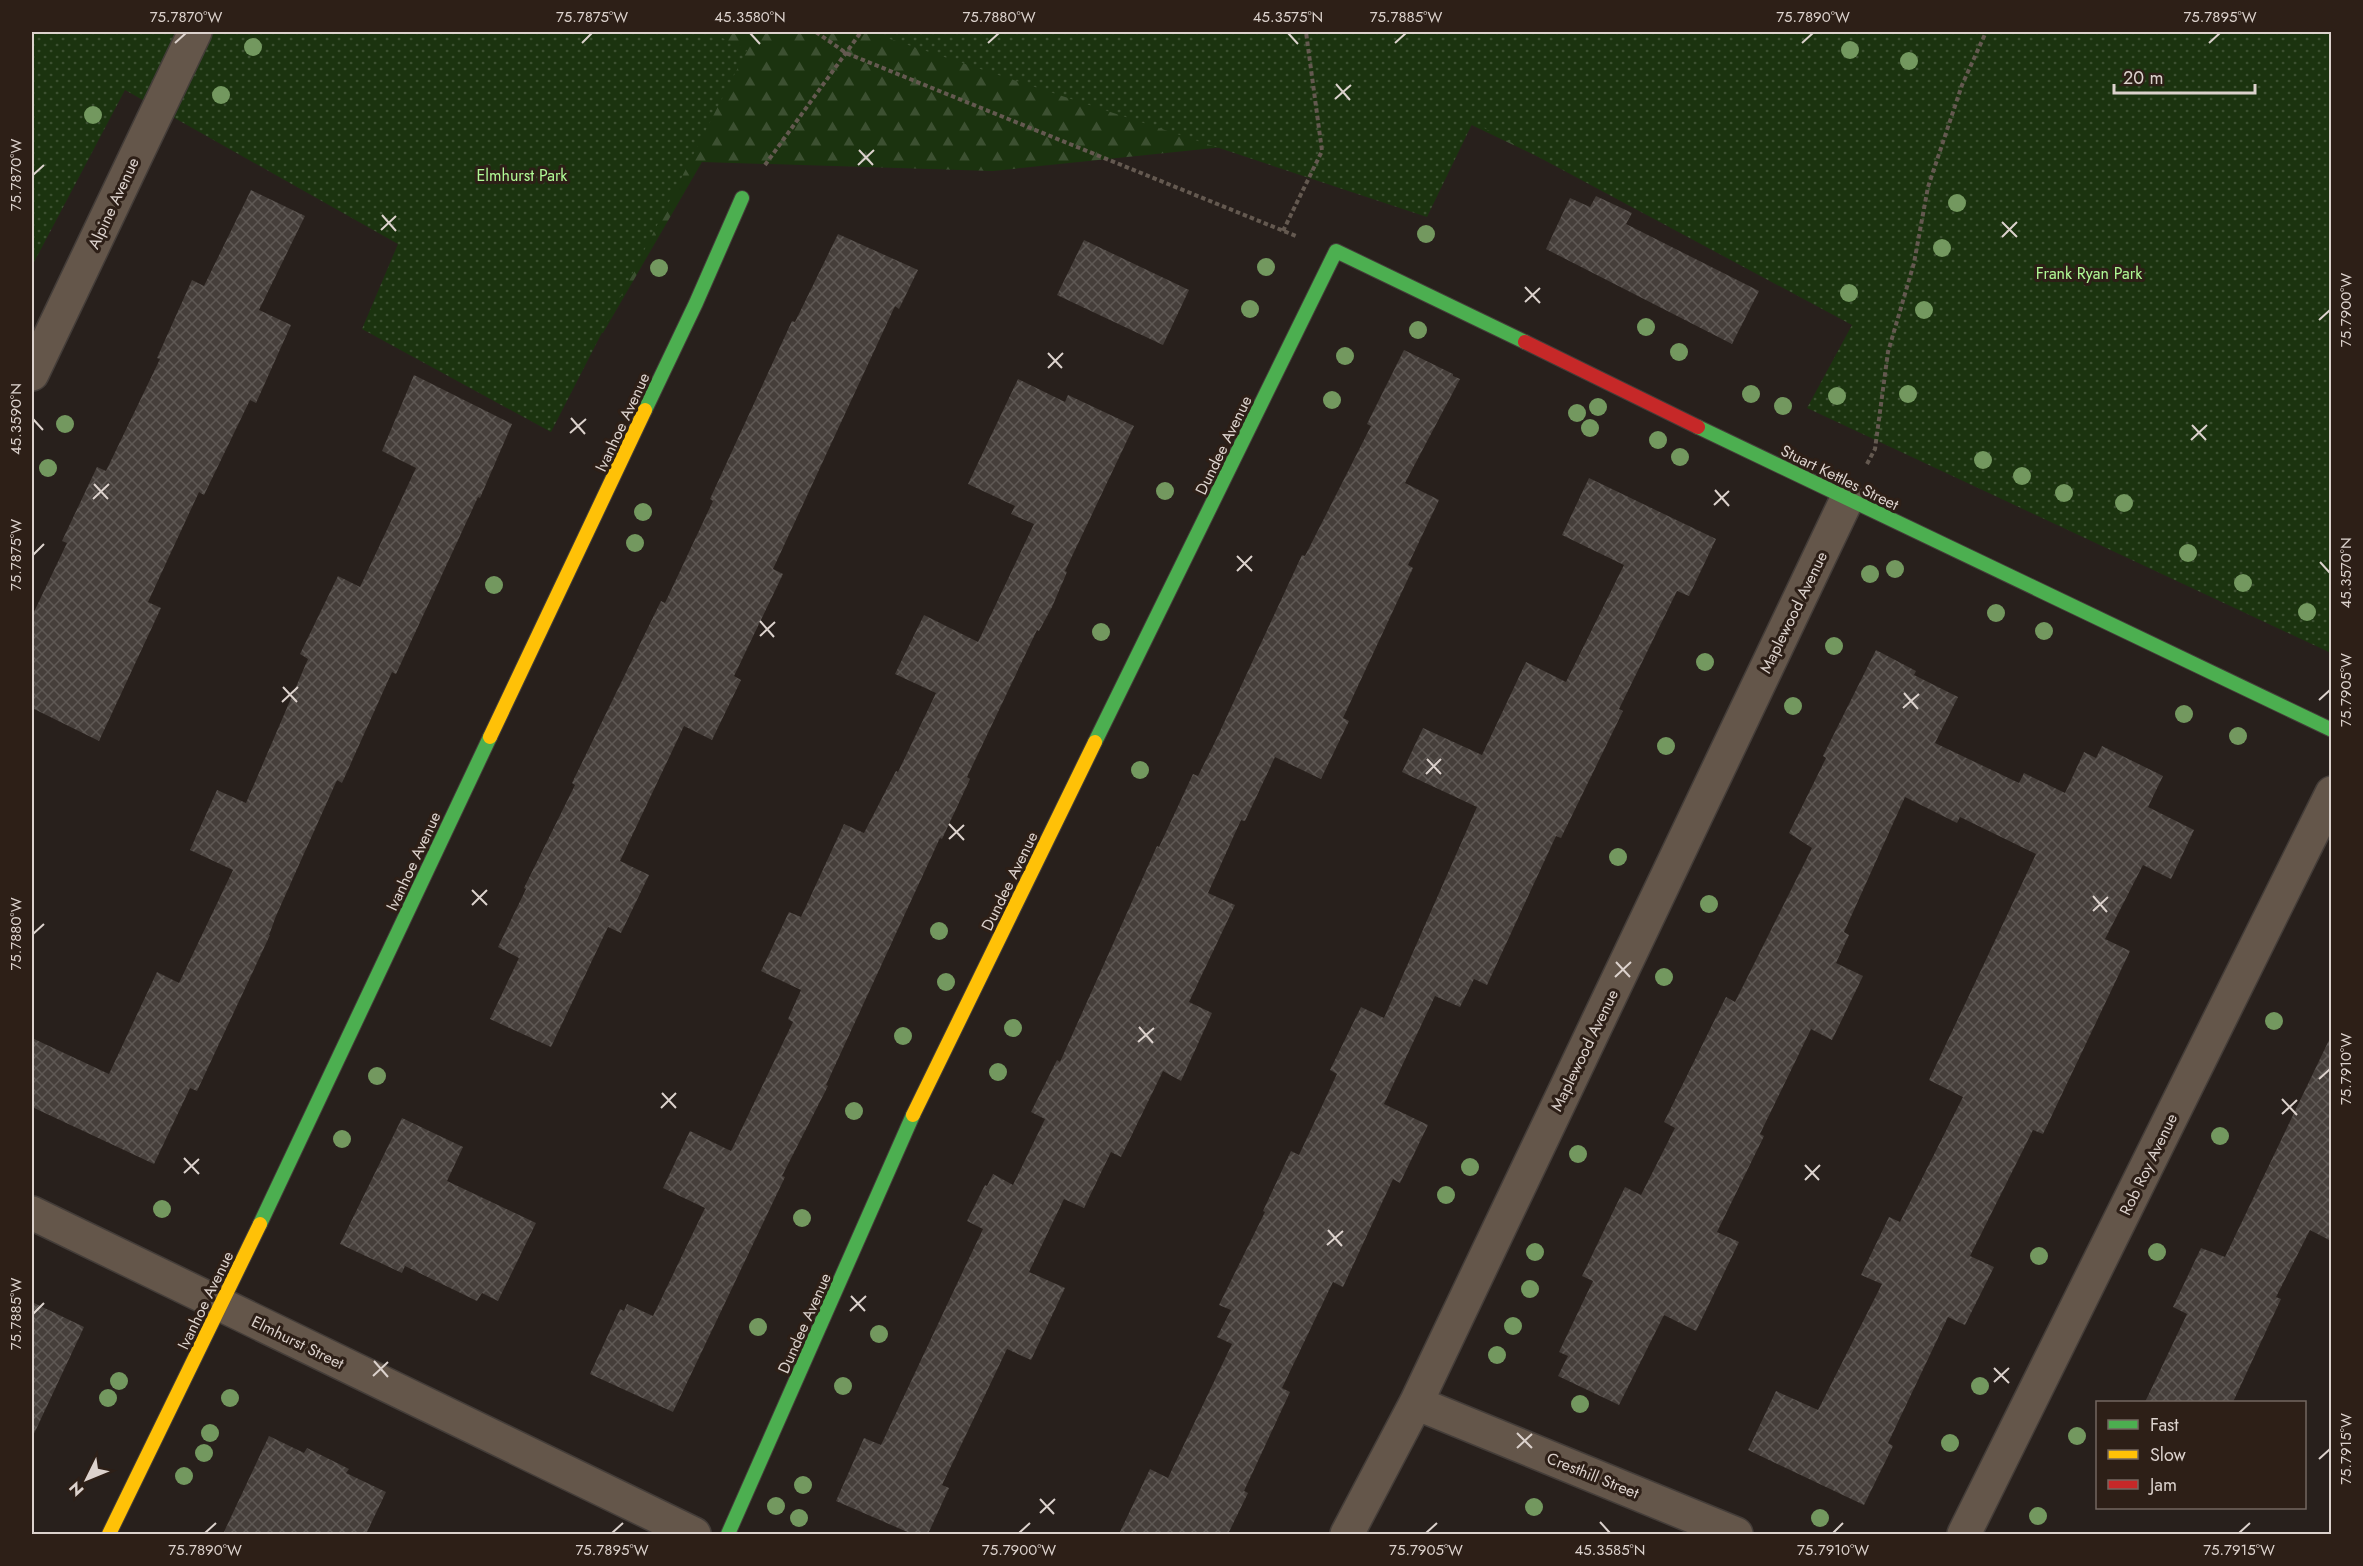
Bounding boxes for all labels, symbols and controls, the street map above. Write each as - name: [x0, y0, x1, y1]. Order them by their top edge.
- text: 75.7870°W: [150, 6, 222, 28]
- text: 75.7875°W: [556, 6, 628, 28]
- text: 45.3580°N: [714, 6, 786, 28]
- text: 75.7880°W: [962, 6, 1036, 28]
- text: 45.3575°N: [1253, 6, 1323, 28]
- text: 75.7885°W: [1370, 6, 1442, 28]
- text: 75.7890°W: [1776, 6, 1850, 28]
- text: 75.7895°W: [2183, 6, 2257, 28]
- scale bar: [2114, 57, 2255, 95]
- text: 20 m: [2123, 65, 2163, 91]
- text: 75.7870°W: [5, 139, 27, 211]
- street label: Alpine Avenue: [82, 154, 145, 253]
- park label: Elmhurst Park: [477, 164, 568, 187]
- park label: Frank Ryan Park: [2036, 262, 2143, 285]
- text: 75.7900°W: [2335, 273, 2357, 347]
- street label: Ivanhoe Avenue: [589, 369, 656, 476]
- text: 45.3590°N: [5, 383, 27, 455]
- street label: Dundee Avenue: [1189, 392, 1257, 499]
- street label: Stuart Kettles Street: [1777, 439, 1903, 516]
- text: 75.7875°W: [5, 519, 27, 591]
- text: 45.3570°N: [2335, 537, 2357, 609]
- street label: Maplewood Avenue: [1754, 547, 1833, 677]
- text: 75.7905°W: [2335, 653, 2357, 727]
- street label: Ivanhoe Avenue: [380, 808, 447, 915]
- street label: Dundee Avenue: [975, 828, 1043, 935]
- text: 75.7880°W: [5, 897, 27, 971]
- street label: Maplewood Avenue: [1545, 985, 1624, 1115]
- text: 75.7910°W: [2335, 1033, 2357, 1105]
- street label: Rob Roy Avenue: [2114, 1109, 2183, 1219]
- street label: Ivanhoe Avenue: [172, 1247, 239, 1353]
- street label: Dundee Avenue: [772, 1269, 837, 1377]
- text: 75.7885°W: [5, 1278, 27, 1350]
- street label: Elmhurst Street: [248, 1310, 348, 1375]
- legend: [2096, 1401, 2306, 1509]
- text: Fast: [2150, 1412, 2179, 1438]
- text: 75.7915°W: [2335, 1413, 2357, 1485]
- text: Slow: [2150, 1442, 2187, 1468]
- street label: Cresthill Street: [1543, 1447, 1643, 1504]
- north arrow: [57, 1449, 117, 1509]
- text: Jam: [2148, 1472, 2177, 1498]
- text: N: [64, 1476, 89, 1501]
- text: 75.7890°W: [168, 1539, 242, 1561]
- text: 75.7895°W: [575, 1539, 649, 1561]
- text: 75.7900°W: [982, 1539, 1056, 1561]
- text: 75.7905°W: [1389, 1539, 1463, 1561]
- text: 45.3585°N: [1575, 1539, 1645, 1561]
- text: 75.7910°W: [1797, 1539, 1869, 1561]
- text: 75.7915°W: [2203, 1539, 2275, 1561]

